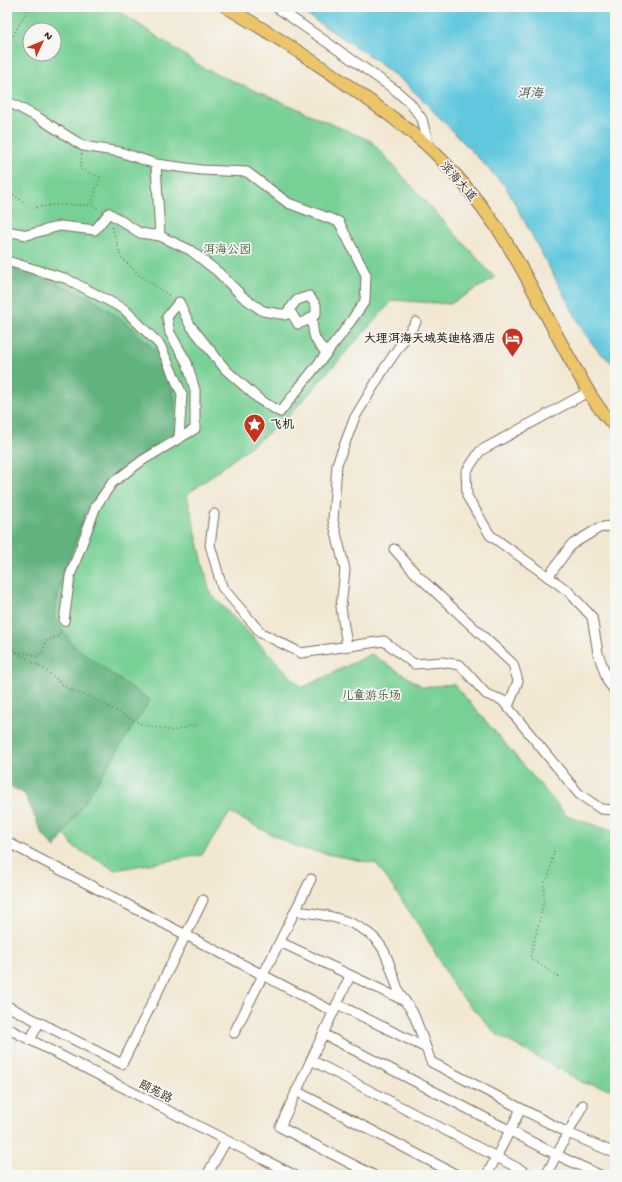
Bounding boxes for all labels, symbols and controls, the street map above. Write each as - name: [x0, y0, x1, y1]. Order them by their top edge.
- north arrow: [22, 22, 62, 62]
- text: N: [41, 30, 55, 43]
- water label: 洱海: [517, 86, 544, 102]
- street label: 滨海大道: [436, 159, 479, 205]
- park label: 洱海公园: [203, 243, 251, 258]
- hotel icon: 大理洱海天域英迪格酒店: [499, 325, 525, 358]
- place label: 大理洱海天域英迪格酒店: [364, 331, 496, 347]
- place icon: 飞机: [242, 411, 268, 444]
- place label: 飞机: [270, 418, 295, 433]
- park label: 儿童游乐场: [341, 688, 401, 704]
- street label: 颐苑路: [136, 1077, 175, 1107]

